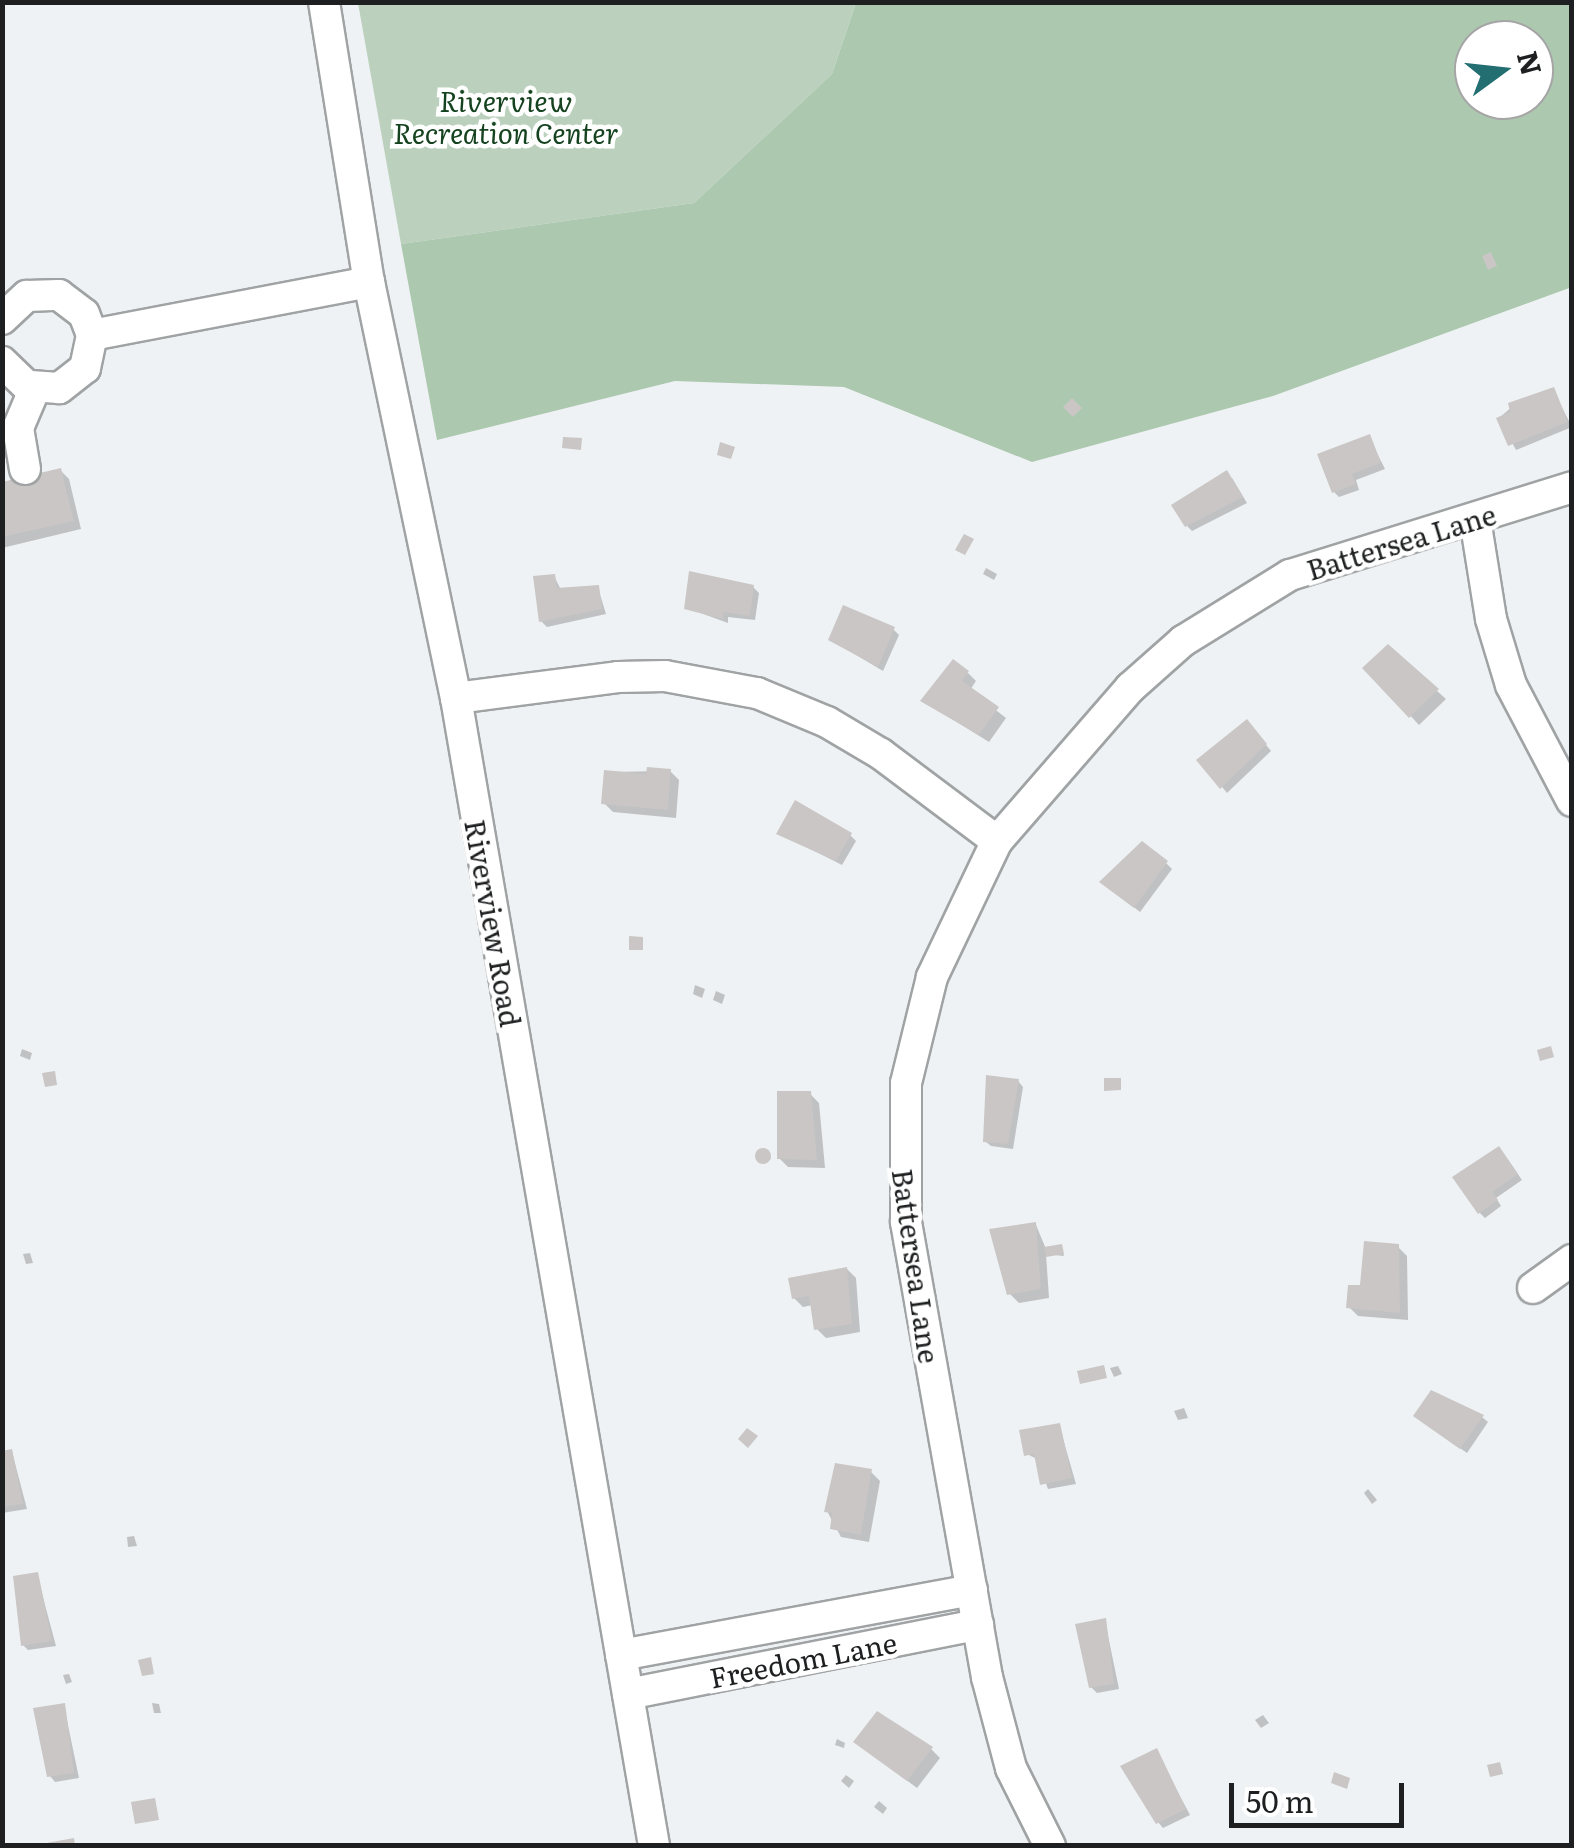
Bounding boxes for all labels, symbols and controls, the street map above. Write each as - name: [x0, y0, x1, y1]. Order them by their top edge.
- north arrow: [1454, 20, 1554, 120]
- text: N: [1508, 46, 1554, 80]
- park label: Riverview Recreation Center: [393, 83, 619, 149]
- street label: Battersea Lane: [1302, 496, 1500, 586]
- street label: Riverview Road: [459, 817, 529, 1029]
- street label: Battersea Lane: [887, 1167, 947, 1365]
- street label: Freedom Lane: [707, 1624, 899, 1694]
- scale bar: [1234, 1763, 1409, 1825]
- text: 50 m: [1246, 1778, 1314, 1822]

